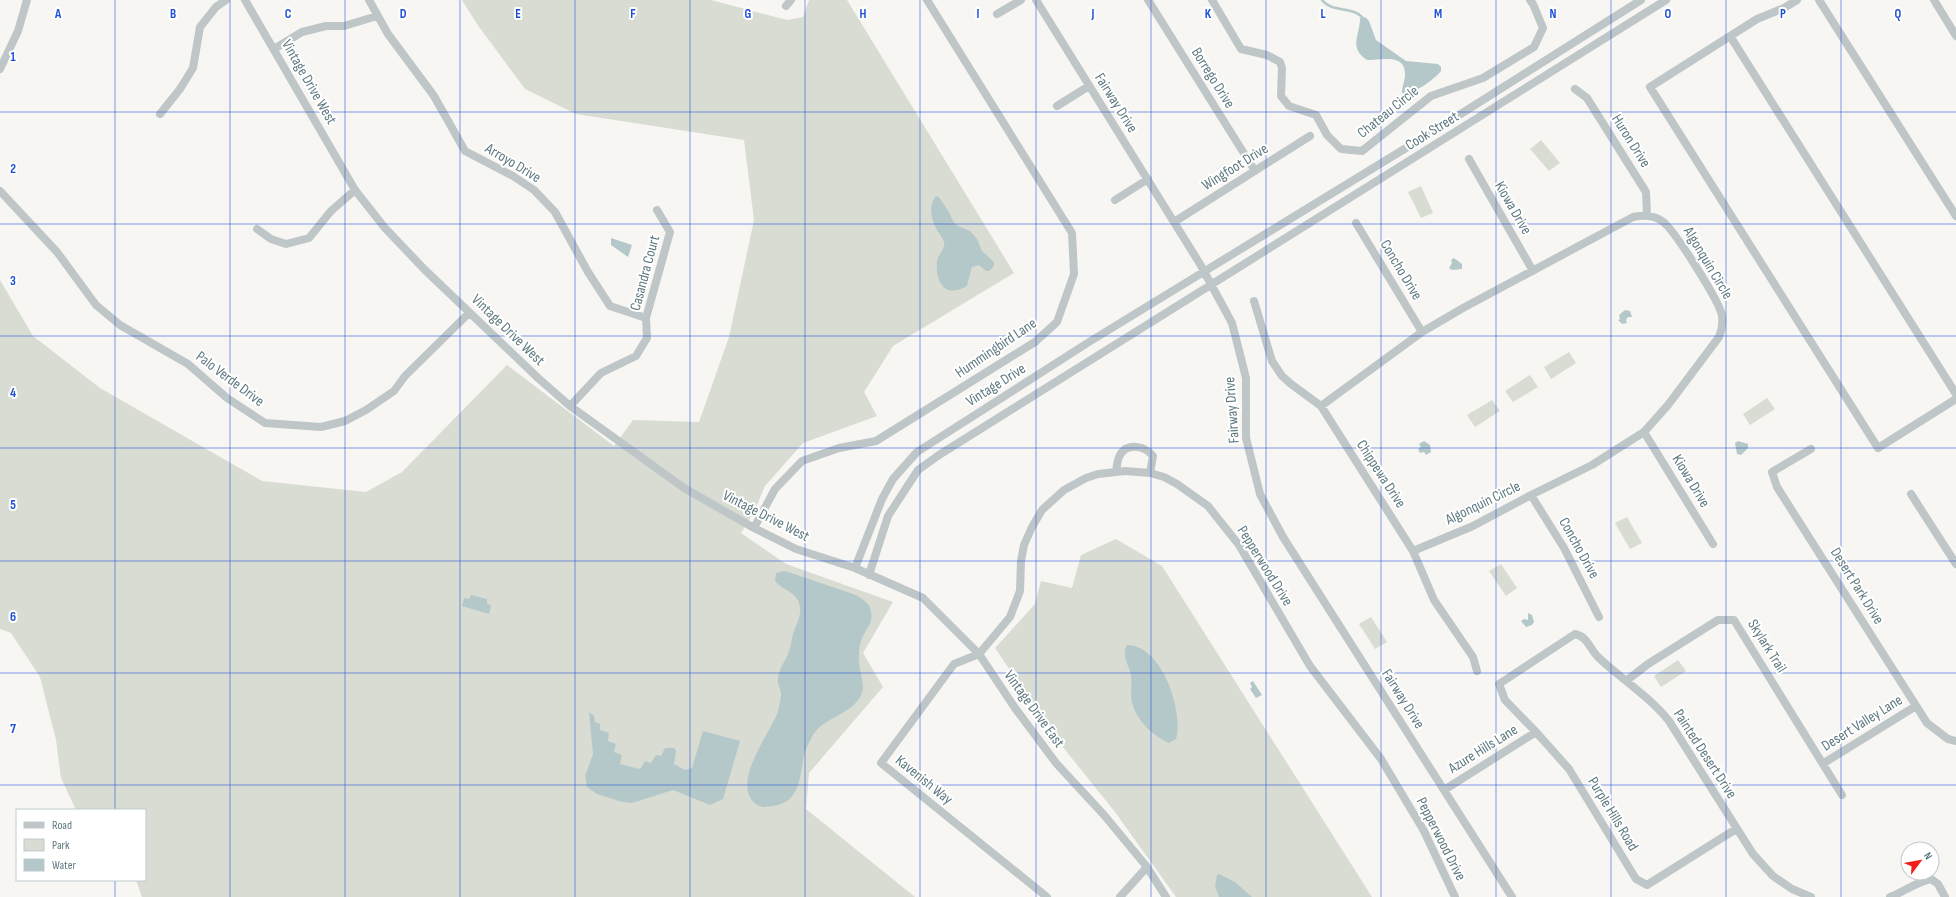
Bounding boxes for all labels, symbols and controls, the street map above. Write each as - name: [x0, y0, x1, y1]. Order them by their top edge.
- text: A: [54, 6, 62, 22]
- text: B: [170, 6, 176, 22]
- text: C: [285, 6, 292, 22]
- text: D: [400, 6, 407, 22]
- text: E: [515, 6, 521, 22]
- text: F: [630, 6, 636, 22]
- text: G: [745, 6, 752, 22]
- text: H: [860, 6, 867, 22]
- text: I: [977, 6, 980, 22]
- text: J: [1091, 6, 1095, 22]
- text: K: [1205, 6, 1212, 22]
- text: L: [1320, 6, 1326, 22]
- text: M: [1434, 6, 1442, 22]
- text: N: [1550, 6, 1557, 22]
- text: O: [1665, 6, 1672, 22]
- text: P: [1780, 6, 1786, 22]
- text: Q: [1895, 6, 1902, 22]
- street label: Vintage Drive West: [277, 36, 341, 128]
- street label: Borrego Drive: [1187, 44, 1239, 112]
- text: 1: [10, 49, 16, 65]
- street label: Fairway Drive: [1090, 70, 1142, 136]
- street label: Chateau Circle: [1354, 82, 1422, 142]
- street label: Cook Street: [1402, 107, 1463, 155]
- street label: Huron Drive: [1607, 111, 1655, 171]
- street label: Arroyo Drive: [481, 138, 544, 187]
- street label: Wingfoot Drive: [1198, 139, 1272, 195]
- text: 2: [10, 161, 16, 177]
- street label: Kiowa Drive: [1490, 178, 1536, 238]
- street label: Algonquin Circle: [1678, 223, 1737, 303]
- street label: Casandra Court: [626, 233, 664, 313]
- street label: Concho Drive: [1376, 236, 1426, 304]
- text: 3: [10, 273, 16, 289]
- street label: Vintage Drive West: [467, 290, 549, 370]
- street label: Hummingbird Lane: [952, 314, 1040, 382]
- street label: Palo Verde Drive: [192, 347, 268, 411]
- street label: Vintage Drive: [963, 359, 1029, 411]
- street label: Fairway Drive: [1220, 376, 1244, 444]
- text: 4: [10, 385, 16, 401]
- street label: Chippewa Drive: [1352, 436, 1410, 512]
- street label: Kiowa Drive: [1668, 451, 1714, 511]
- street label: Algonquin Circle: [1442, 477, 1524, 530]
- street label: Vintage Drive West: [719, 486, 813, 546]
- text: 5: [10, 497, 16, 513]
- street label: Concho Drive: [1554, 514, 1604, 582]
- street label: Pepperwood Drive: [1233, 522, 1297, 610]
- street label: Desert Park Drive: [1826, 544, 1888, 628]
- text: 6: [10, 609, 16, 625]
- street label: Skylark Trail: [1743, 616, 1791, 676]
- street label: Fairway Drive: [1377, 666, 1429, 732]
- street label: Vintage Drive East: [1000, 667, 1069, 752]
- street label: Desert Valley Lane: [1818, 691, 1906, 755]
- street label: Painted Desert Drive: [1669, 706, 1741, 802]
- street label: Azure Hills Lane: [1444, 720, 1521, 778]
- text: 7: [10, 721, 16, 737]
- street label: Kavenish Way: [891, 751, 957, 809]
- street label: Purple Hills Road: [1583, 774, 1643, 854]
- street label: Pepperwood Drive: [1412, 794, 1470, 884]
- legend: [16, 809, 146, 881]
- text: Road: [52, 818, 72, 833]
- text: Park: [52, 838, 70, 853]
- north arrow: [1900, 841, 1940, 881]
- text: N: [1921, 850, 1935, 862]
- text: Water: [52, 858, 76, 873]

